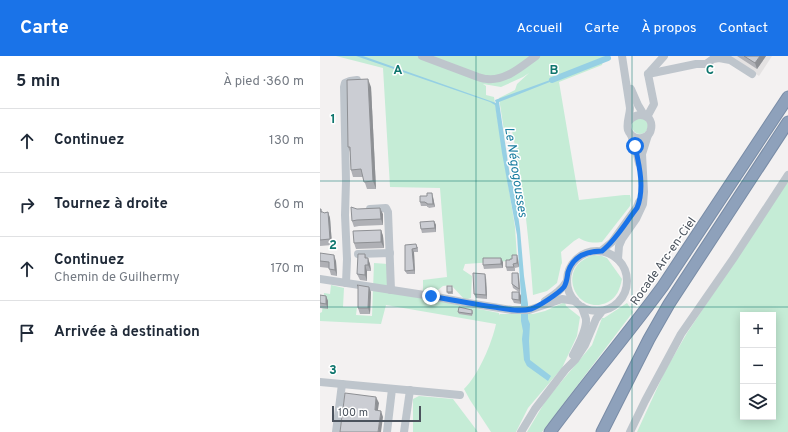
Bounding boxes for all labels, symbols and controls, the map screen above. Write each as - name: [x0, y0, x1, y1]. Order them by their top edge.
- text: Carte: [20, 16, 69, 40]
- text: Accueil: [516, 20, 562, 37]
- text: Carte: [584, 20, 619, 37]
- text: À propos: [641, 20, 697, 37]
- text: Contact: [719, 20, 768, 37]
- text: A: [393, 63, 403, 79]
- text: B: [550, 63, 559, 79]
- text: C: [706, 63, 714, 79]
- text: 5 min: [16, 71, 60, 93]
- text: À pied · 360 m: [223, 74, 304, 90]
- text: 1: [330, 112, 336, 128]
- water label: Le Négogousses: [500, 126, 530, 219]
- icon: ahead: [16, 130, 38, 152]
- text: Continuez: [54, 131, 124, 150]
- text: 130 m: [269, 133, 304, 149]
- route start: [626, 137, 644, 155]
- icon: right: [16, 194, 38, 216]
- text: Tournez à droite: [54, 195, 168, 214]
- text: 60 m: [274, 197, 304, 213]
- street label: Rocade Arc-en-Ciel: [627, 214, 700, 309]
- text: 2: [329, 238, 337, 254]
- text: Continuez: [54, 251, 124, 270]
- icon: ahead: [16, 258, 38, 280]
- text: 170 m: [270, 261, 304, 277]
- text: Chemin de Guilhermy: [54, 270, 180, 286]
- route end: [422, 287, 440, 305]
- map controls: [740, 312, 776, 420]
- button: +: [740, 312, 776, 348]
- icon: arrive: [16, 322, 38, 344]
- text: Arrivée à destination: [54, 323, 200, 342]
- button: −: [740, 348, 776, 384]
- text: 3: [329, 363, 337, 379]
- button: layers: [740, 384, 776, 420]
- scale bar: [332, 404, 421, 423]
- text: 100 m: [338, 406, 368, 420]

